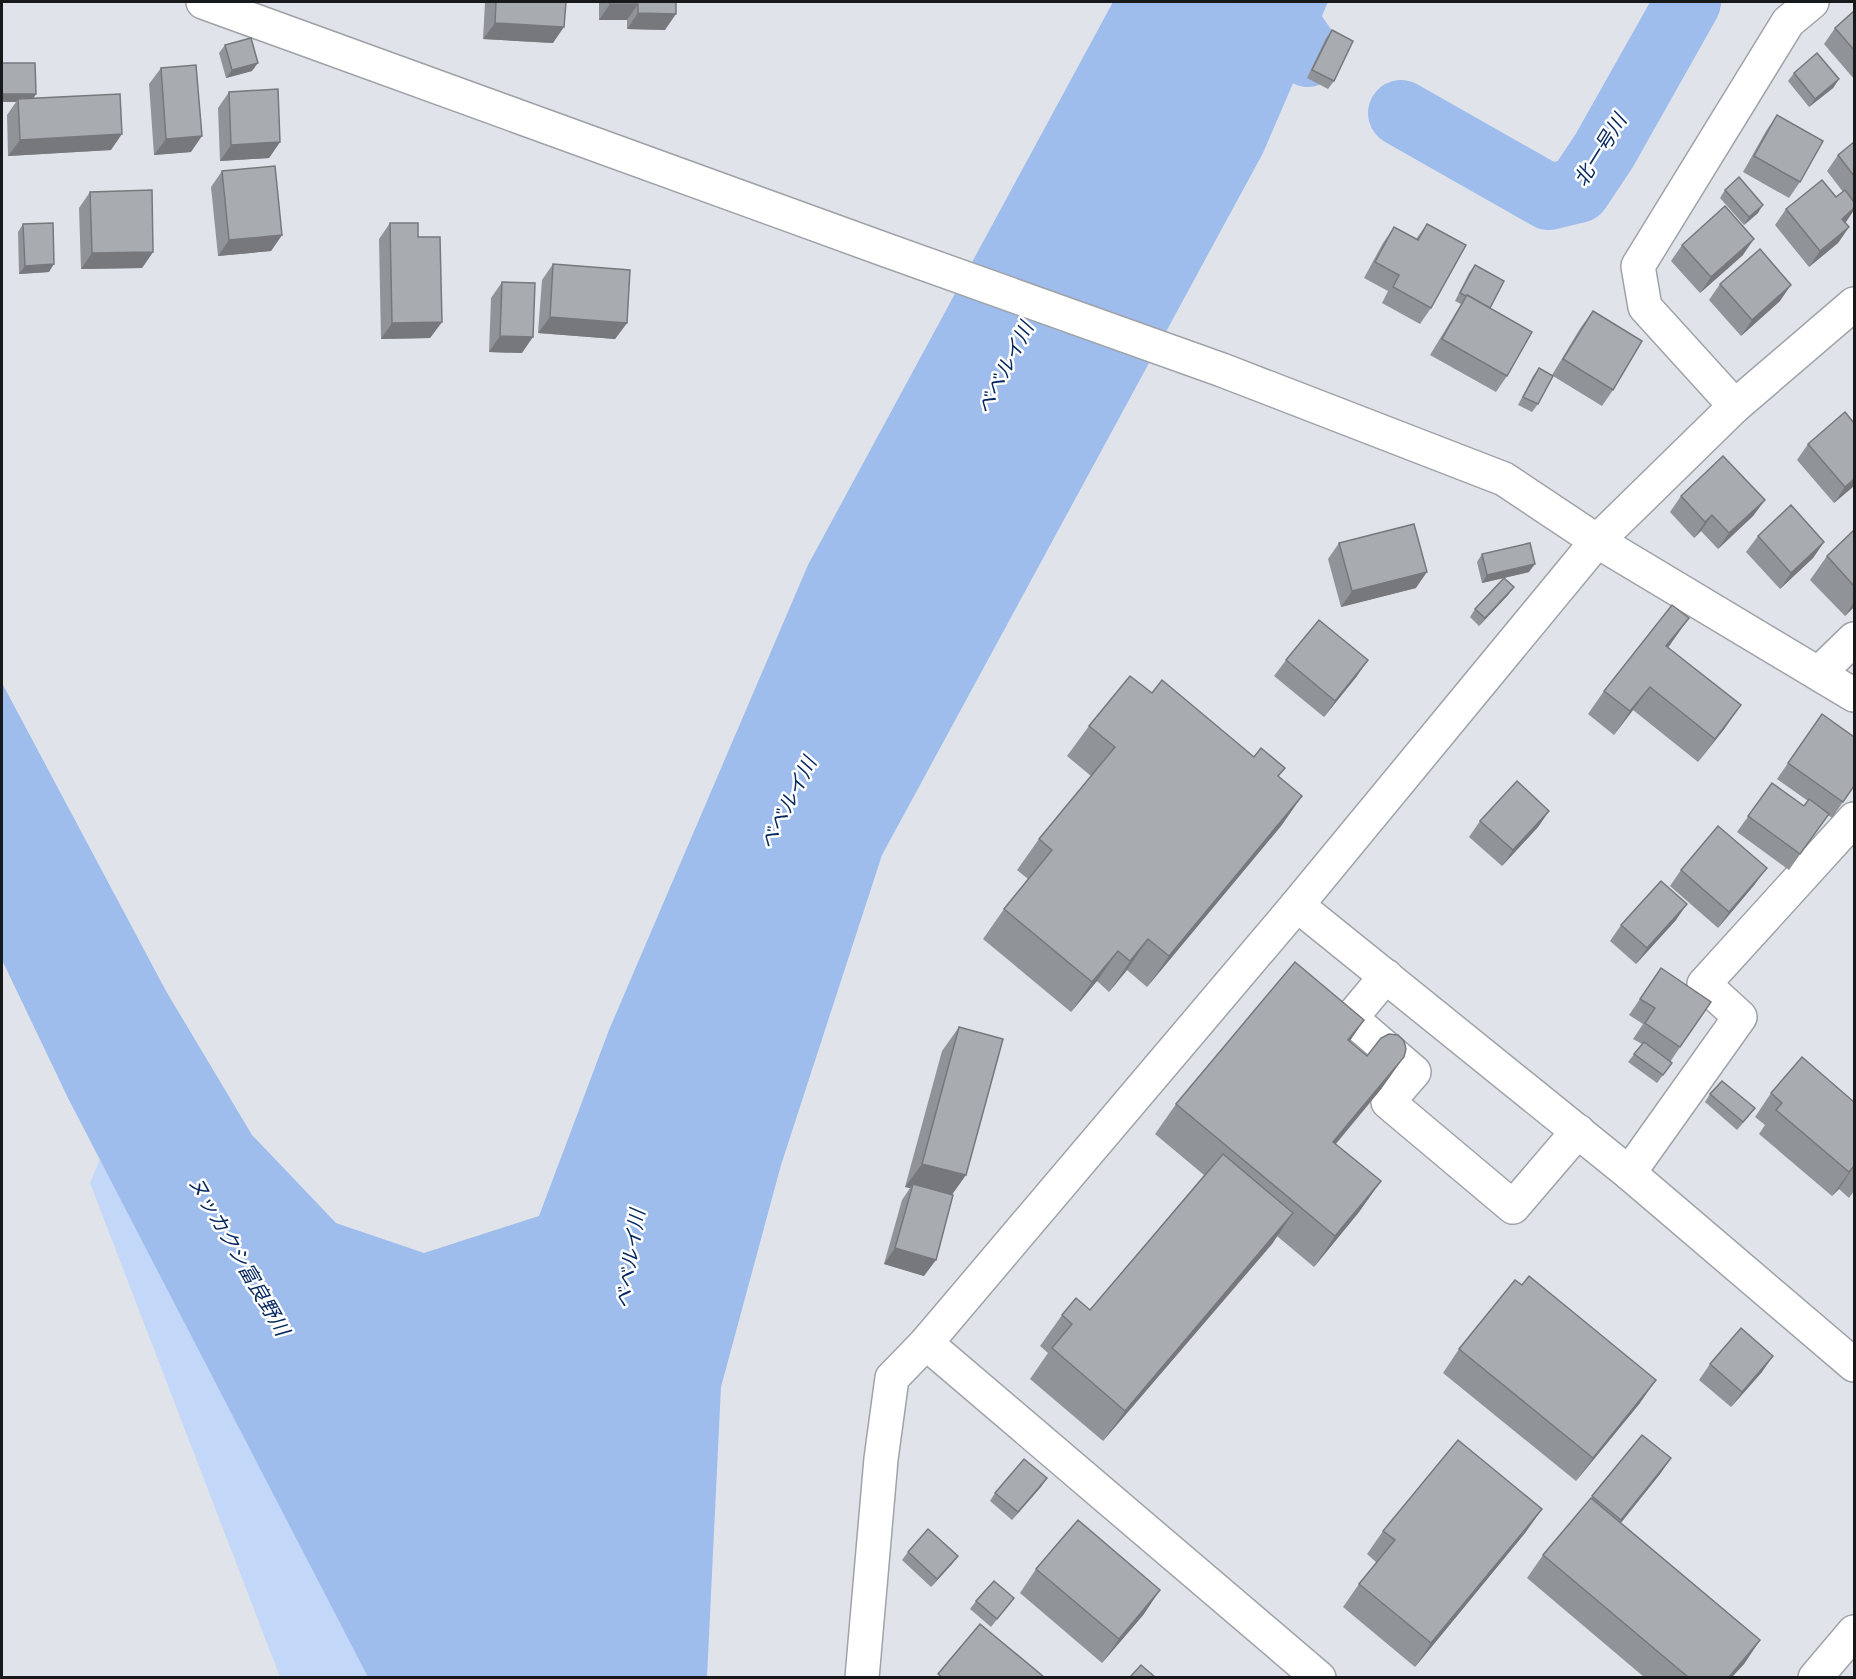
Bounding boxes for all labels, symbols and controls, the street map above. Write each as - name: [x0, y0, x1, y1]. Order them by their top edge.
- water label: 北一号川: [1569, 109, 1632, 190]
- water label: ベベルイ川: [972, 317, 1038, 418]
- water label: ベベルイ川: [755, 752, 821, 853]
- water label: ヌッカクシ富良野川: [184, 1173, 295, 1341]
- water label: ベベルイ川: [611, 1206, 649, 1310]

